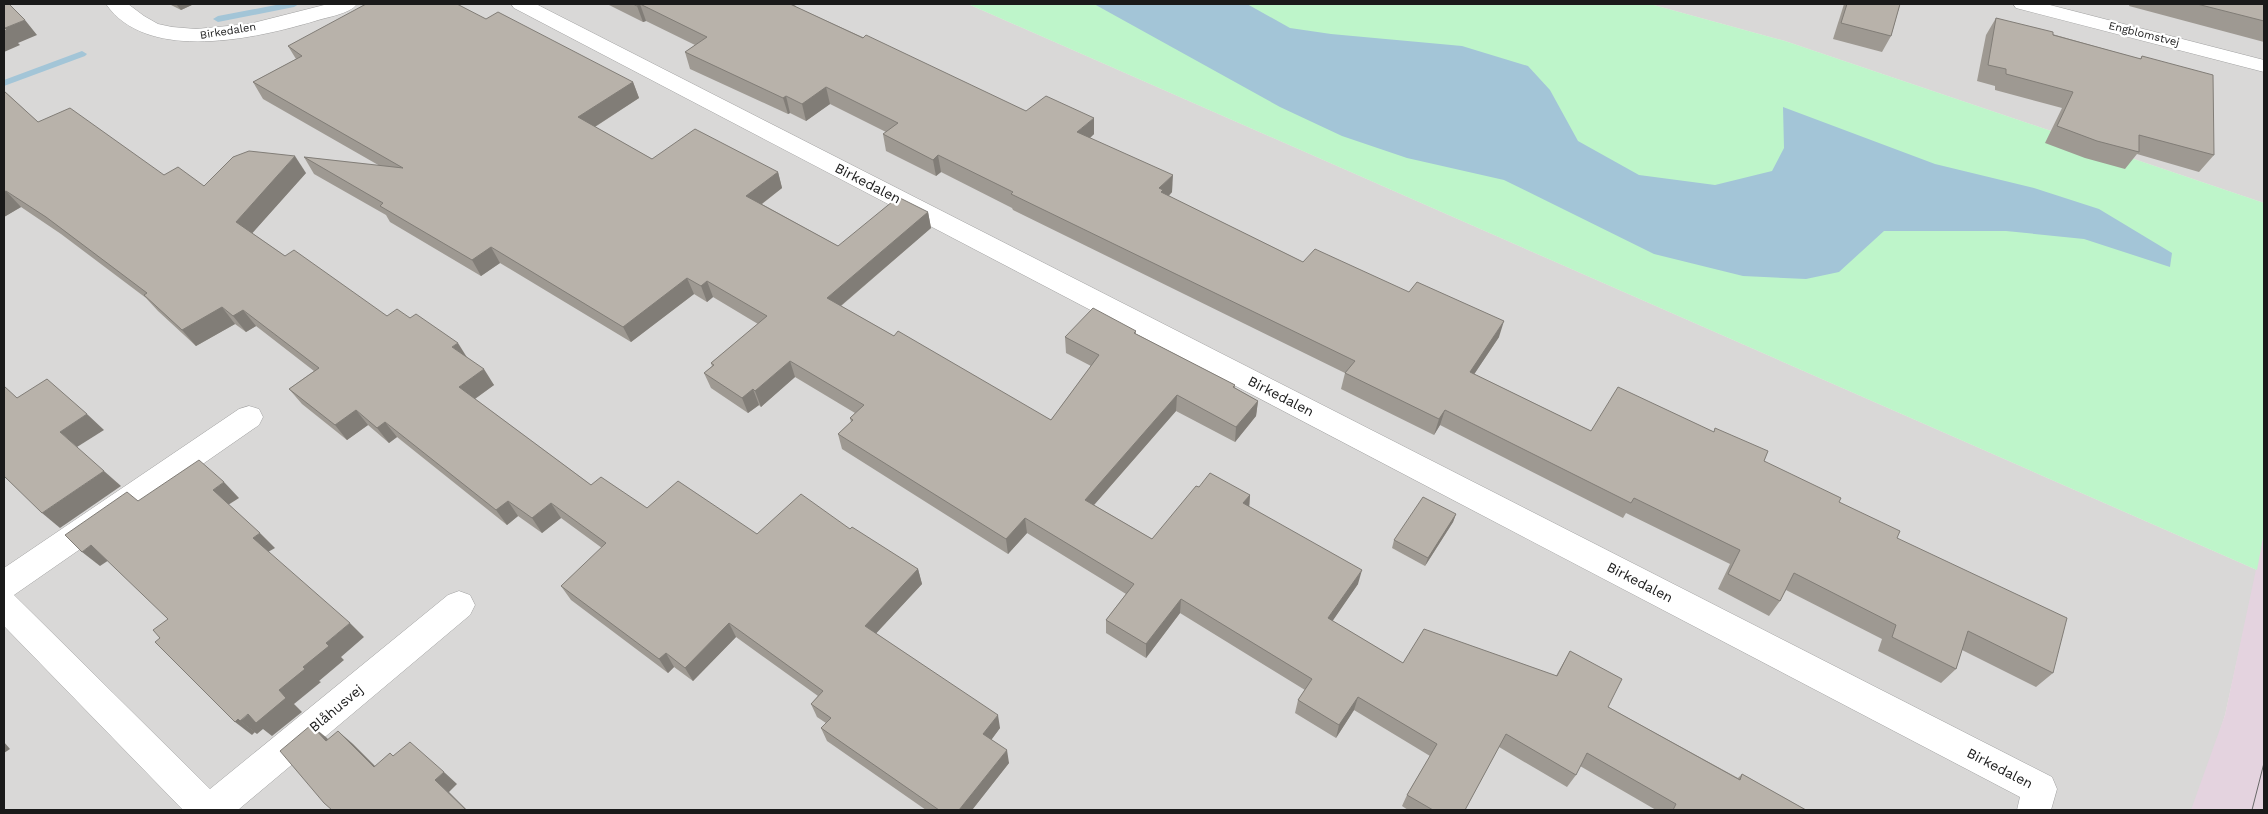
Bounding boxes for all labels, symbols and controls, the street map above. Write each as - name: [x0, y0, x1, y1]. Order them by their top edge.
- street label: Engblomstvej: [2107, 19, 2181, 49]
- street label: Birkedalen: [199, 20, 257, 42]
- street label: Birkedalen: [832, 160, 904, 206]
- street label: Birkedalen: [1245, 373, 1317, 419]
- street label: Birkedalen: [1604, 559, 1676, 605]
- street label: Blåhusvej: [306, 681, 366, 735]
- street label: Birkedalen: [1964, 745, 2036, 791]

